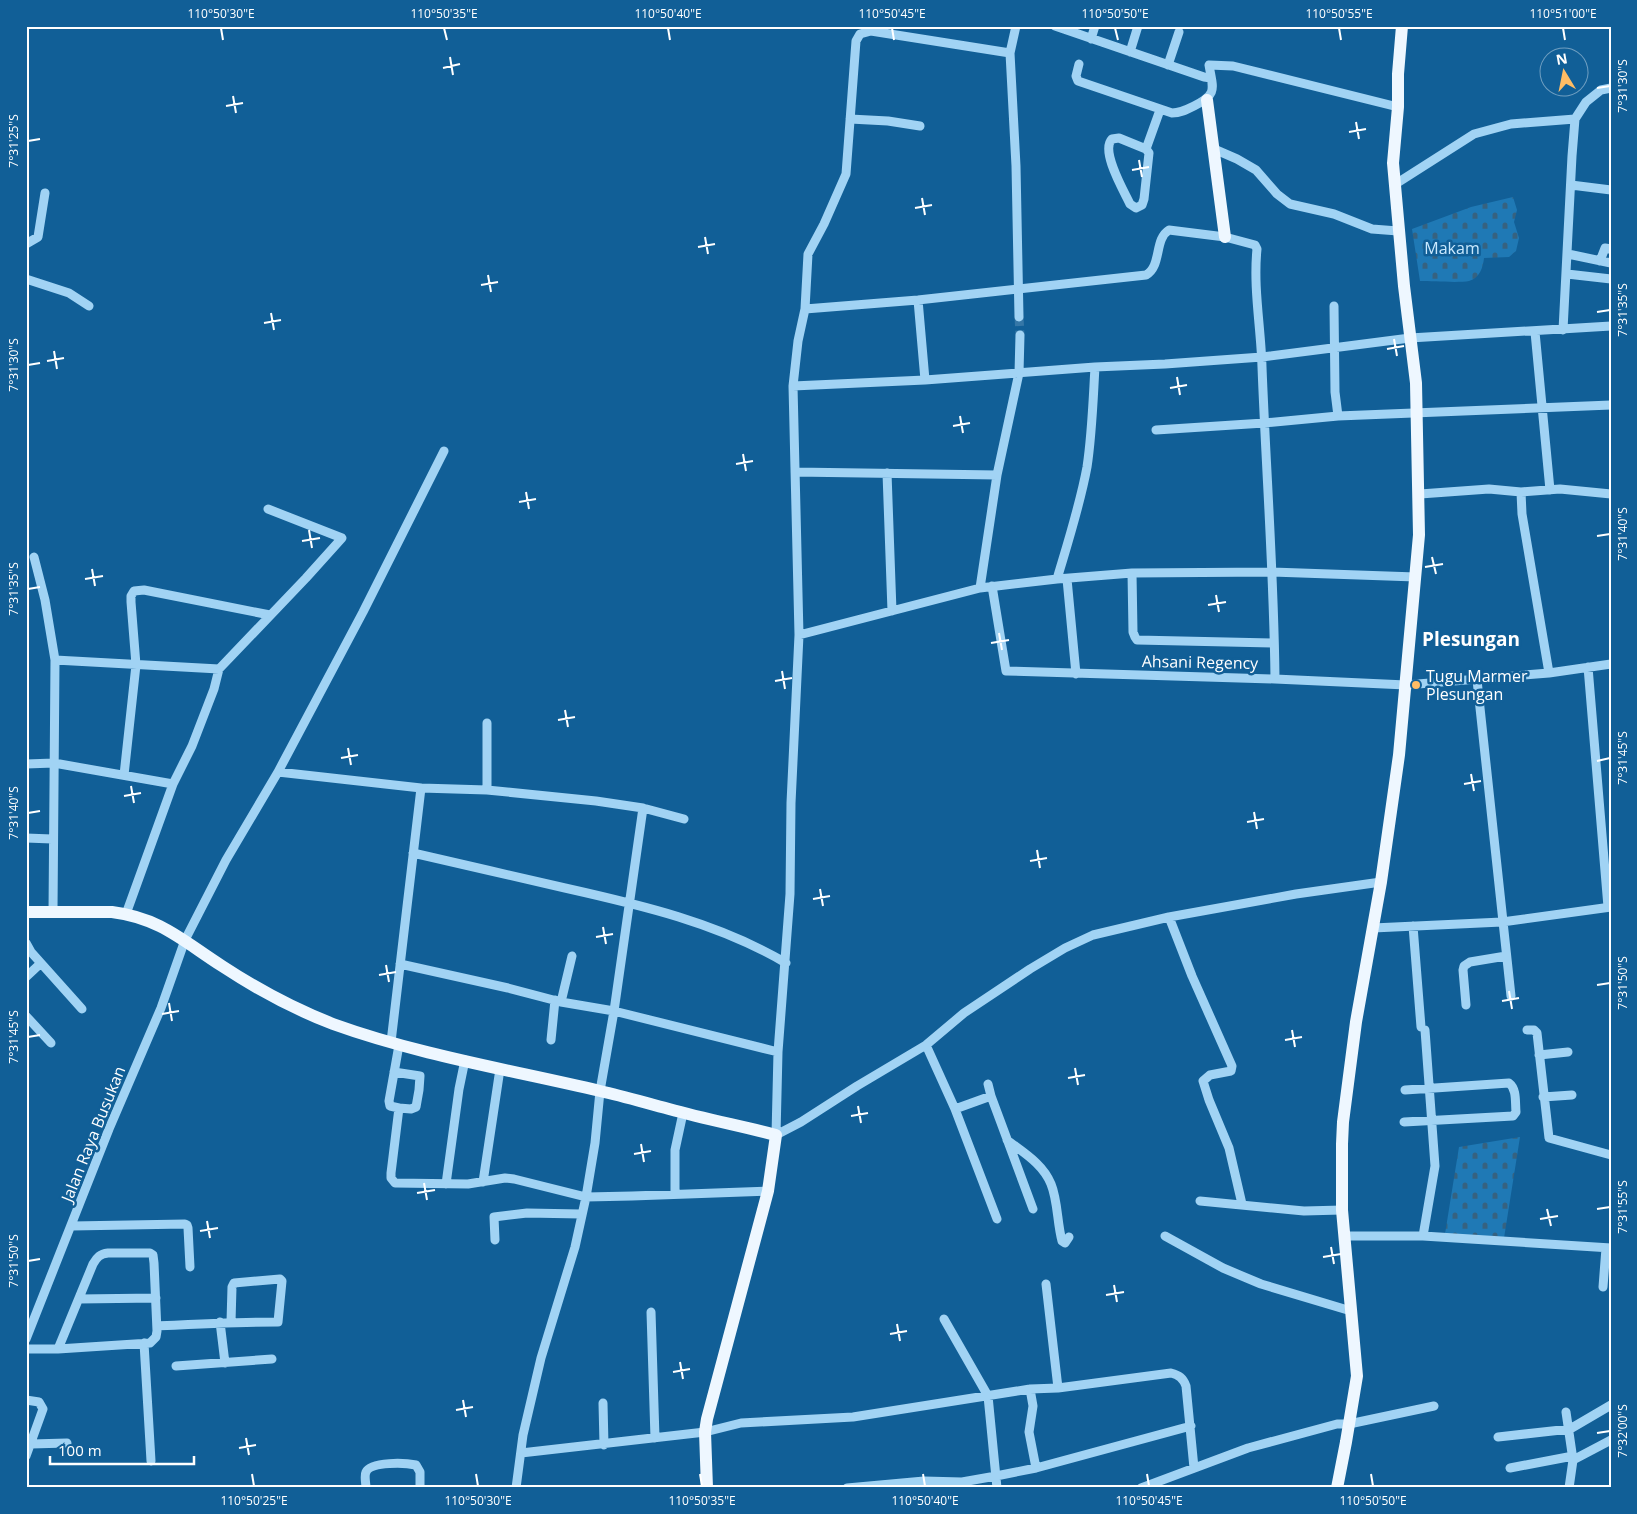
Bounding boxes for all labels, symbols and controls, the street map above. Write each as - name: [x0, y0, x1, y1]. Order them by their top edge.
- text: 110°50'30"E: [187, 5, 255, 22]
- text: 110°50'35"E: [410, 5, 478, 22]
- text: 110°50'40"E: [634, 5, 702, 22]
- text: 110°50'45"E: [858, 5, 926, 22]
- text: 110°50'50"E: [1081, 5, 1149, 22]
- text: 110°50'55"E: [1305, 5, 1373, 22]
- text: 110°51'00"E: [1529, 5, 1597, 22]
- north arrow: [1540, 48, 1590, 98]
- text: N: [1554, 48, 1569, 69]
- text: 7°31'30"S: [1614, 59, 1631, 113]
- text: 7°31'25"S: [5, 114, 22, 168]
- park label: Makam: [1424, 237, 1480, 259]
- text: 7°31'35"S: [1614, 283, 1631, 337]
- text: 7°31'30"S: [5, 338, 22, 392]
- text: 7°31'40"S: [1614, 507, 1631, 561]
- text: 7°31'35"S: [5, 562, 22, 616]
- district label: Plesungan: [1422, 626, 1520, 652]
- street label: Ahsani Regency: [1142, 650, 1259, 674]
- place label: Tugu Marmer Plesungan: [1426, 665, 1528, 705]
- marker: Tugu Marmer Plesungan: [1410, 679, 1422, 691]
- text: 7°31'45"S: [1614, 731, 1631, 785]
- text: 7°31'40"S: [5, 786, 22, 840]
- text: 7°31'50"S: [1614, 956, 1631, 1010]
- text: 7°31'45"S: [5, 1010, 22, 1064]
- street label: Jalan Raya Busukan: [55, 1063, 130, 1207]
- text: 7°31'55"S: [1614, 1180, 1631, 1234]
- text: 7°31'50"S: [5, 1234, 22, 1288]
- text: 7°32'00"S: [1614, 1404, 1631, 1458]
- scale bar: [50, 1434, 194, 1466]
- text: 100 m: [58, 1440, 102, 1460]
- text: 110°50'25"E: [220, 1492, 288, 1509]
- text: 110°50'30"E: [444, 1492, 512, 1509]
- text: 110°50'35"E: [668, 1492, 736, 1509]
- text: 110°50'40"E: [891, 1492, 959, 1509]
- text: 110°50'45"E: [1115, 1492, 1183, 1509]
- text: 110°50'50"E: [1339, 1492, 1407, 1509]

